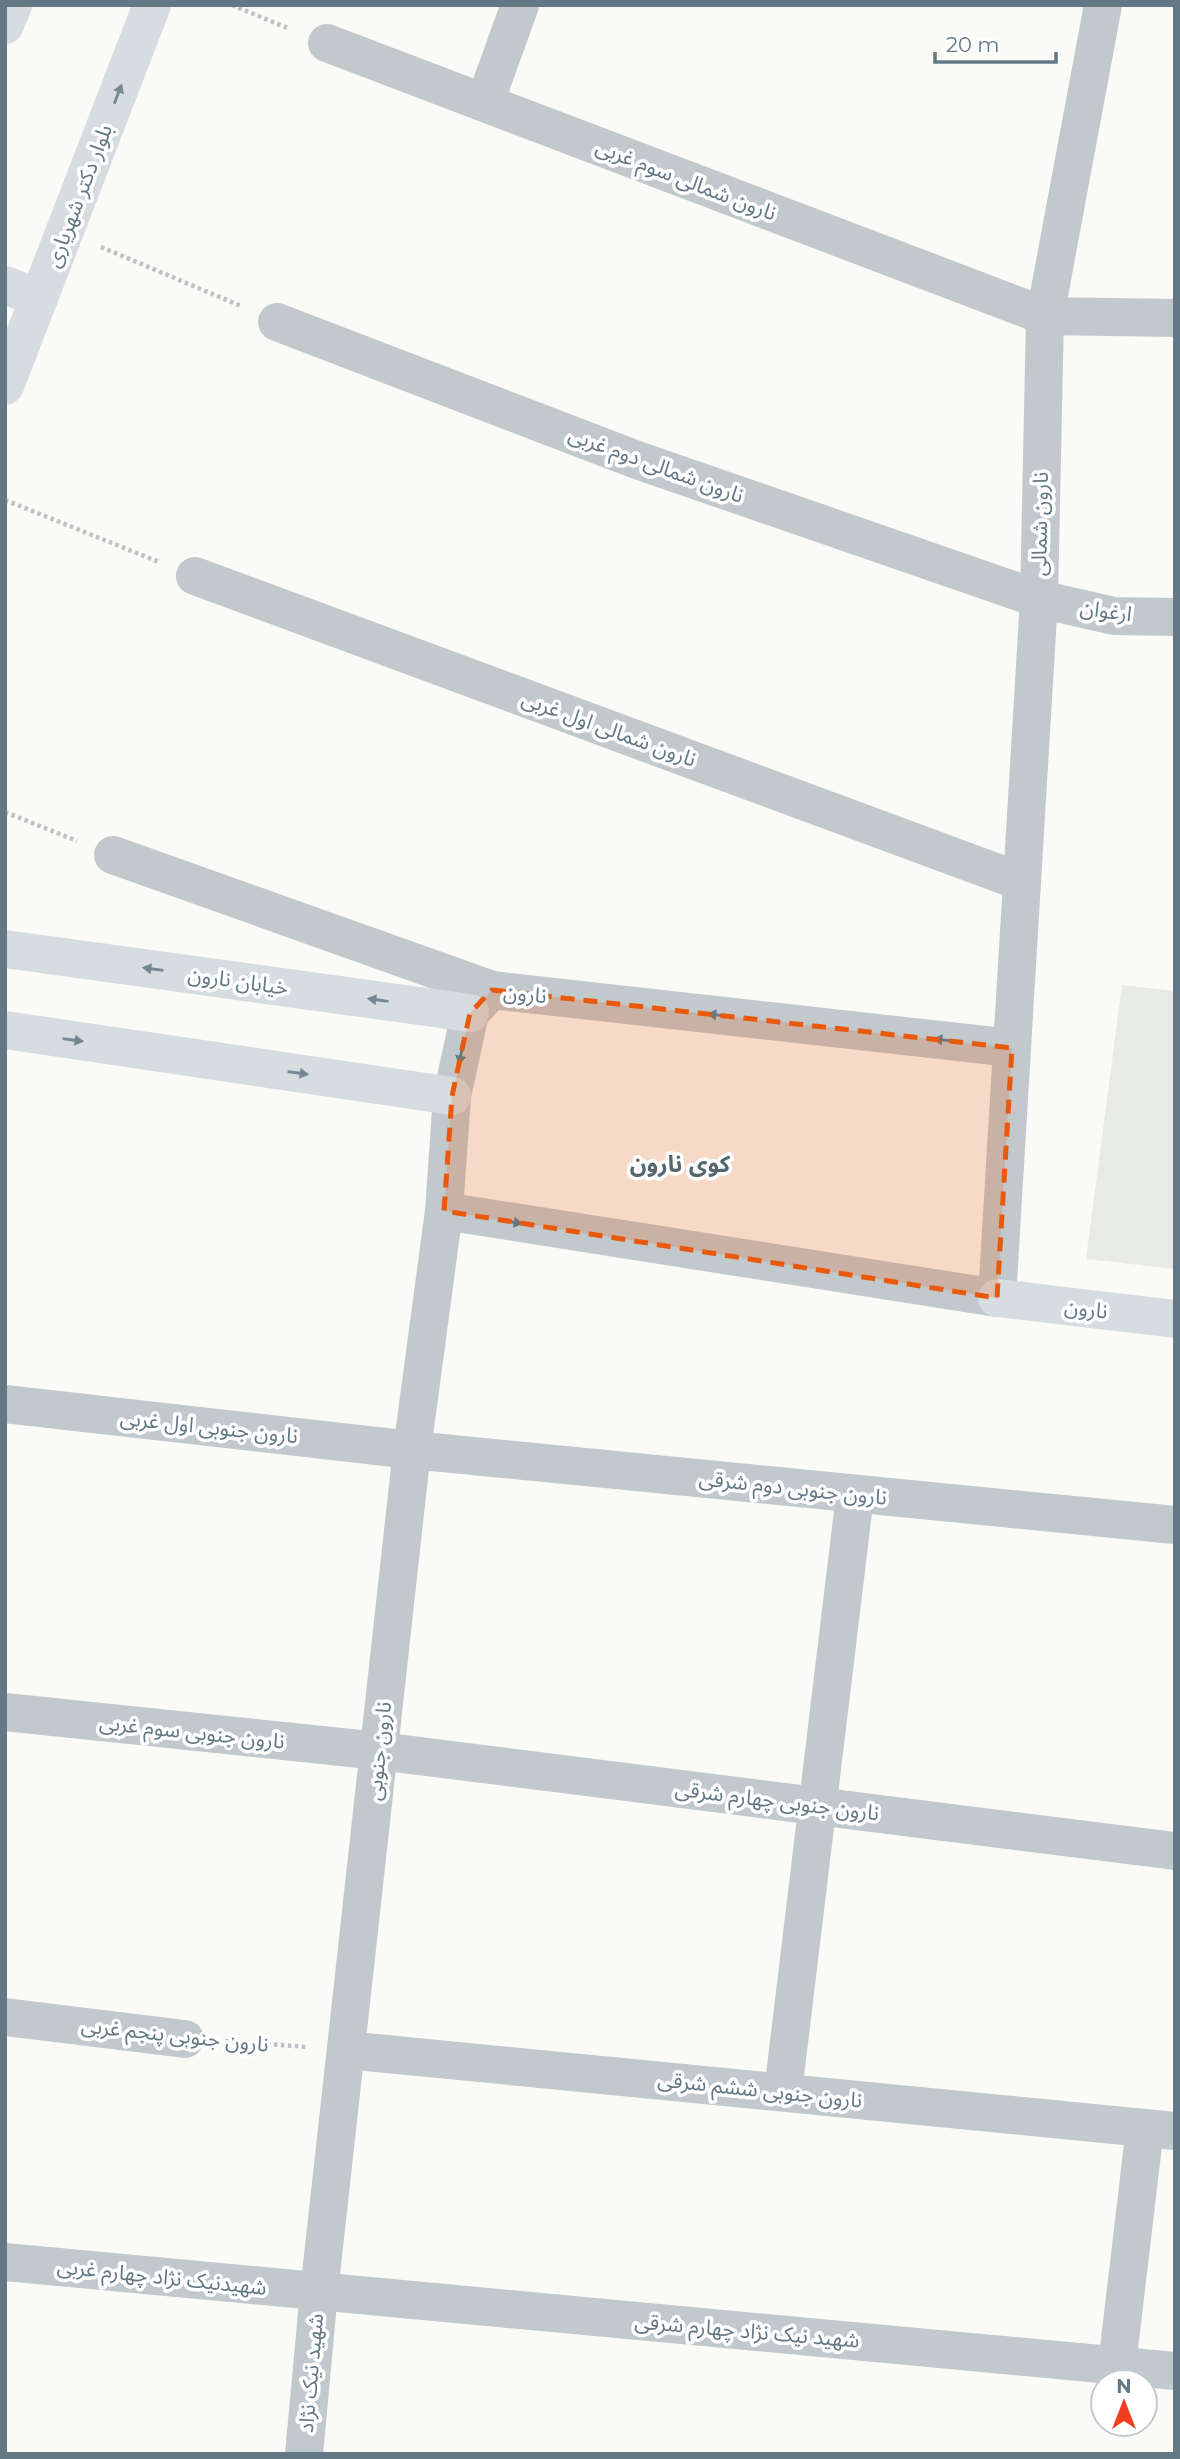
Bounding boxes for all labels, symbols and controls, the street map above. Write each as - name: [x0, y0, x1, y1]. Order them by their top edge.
- scale bar: [935, 21, 1056, 65]
- text: 20 m: [946, 32, 1000, 57]
- one-way arrow: [112, 83, 123, 104]
- street label: بلوار دکتر شهریاری: [40, 121, 117, 271]
- street label: نارون شمالی سوم غربی: [591, 134, 780, 229]
- street label: نارون شمالی دوم غربی: [564, 421, 747, 512]
- street label: نارون شمالی: [1026, 472, 1053, 576]
- street label: ارغوان: [1079, 595, 1134, 627]
- street label: نارون شمالی اول غربی: [519, 685, 700, 772]
- street label: خیابان نارون: [186, 961, 290, 1000]
- one-way arrow: [142, 963, 164, 974]
- street label: نارون: [502, 979, 548, 1008]
- one-way arrow: [367, 994, 389, 1005]
- one-way arrow: [707, 1009, 729, 1020]
- one-way arrow: [933, 1034, 955, 1045]
- one-way arrow: [62, 1035, 84, 1046]
- one-way arrow: [456, 1043, 467, 1065]
- one-way arrow: [287, 1068, 309, 1079]
- district label: کوی نارون: [630, 1150, 731, 1178]
- one-way arrow: [501, 1217, 523, 1228]
- street label: نارون: [1063, 1293, 1109, 1324]
- street label: نارون جنوبی اول غربی: [119, 1405, 299, 1448]
- street label: نارون جنوبی دوم شرقی: [697, 1465, 888, 1514]
- street label: نارون جنوبی: [361, 1700, 396, 1802]
- street label: نارون جنوبی سوم غربی: [98, 1709, 286, 1758]
- street label: نارون جنوبی چهارم شرقی: [673, 1776, 881, 1829]
- street label: نارون جنوبی پنجم غربی: [80, 2012, 270, 2060]
- street label: نارون جنوبی ششم شرقی: [656, 2066, 864, 2116]
- street label: شهیدنیک نژاد چهارم غربی: [56, 2253, 268, 2304]
- street label: شهید نیک نژاد چهارم شرقی: [633, 2308, 861, 2357]
- street label: شهید نیک نژاد: [293, 2312, 328, 2434]
- north arrow: [1089, 2368, 1159, 2438]
- text: N: [1116, 2375, 1132, 2398]

